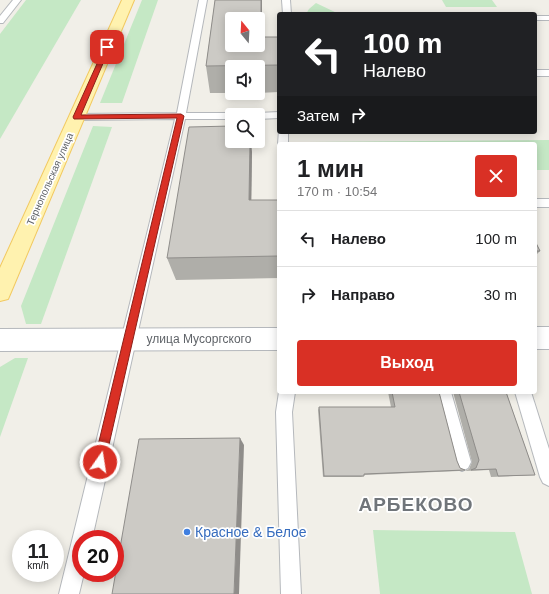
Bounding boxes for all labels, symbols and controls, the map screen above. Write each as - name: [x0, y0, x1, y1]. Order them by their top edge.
- north arrow: [225, 12, 265, 52]
- map controls: [225, 12, 265, 148]
- icon: left: [297, 28, 349, 80]
- text: 100 m: [363, 28, 442, 59]
- pin: [90, 30, 124, 64]
- icon: arrive: [96, 36, 118, 58]
- button: sound: [225, 60, 265, 100]
- text: Налево: [363, 61, 426, 81]
- icon: right: [347, 104, 369, 126]
- text: Затем: [297, 107, 339, 124]
- button: search: [225, 108, 265, 148]
- street label: Тернопольская улица: [25, 131, 76, 227]
- text: 1 мин: [297, 155, 364, 182]
- button: close: [475, 155, 517, 197]
- text: 170 m · 10:54: [297, 184, 377, 199]
- icon: left: [297, 228, 319, 250]
- text: Налево: [331, 230, 386, 247]
- text: 100 m: [475, 230, 517, 247]
- icon: right: [297, 284, 319, 306]
- text: Направо: [331, 286, 395, 303]
- text: 30 m: [484, 286, 517, 303]
- street label: улица Мусоргского: [147, 332, 252, 346]
- button: Выход: [297, 340, 517, 386]
- position arrow: [79, 441, 121, 483]
- district label: АРБЕКОВО: [358, 494, 474, 515]
- place label: Красное & Белое: [195, 524, 307, 540]
- marker: Красное & Белое: [182, 527, 192, 537]
- speed limit sign: 20: [72, 530, 124, 582]
- text: 11: [27, 540, 49, 562]
- text: km/h: [27, 560, 49, 571]

